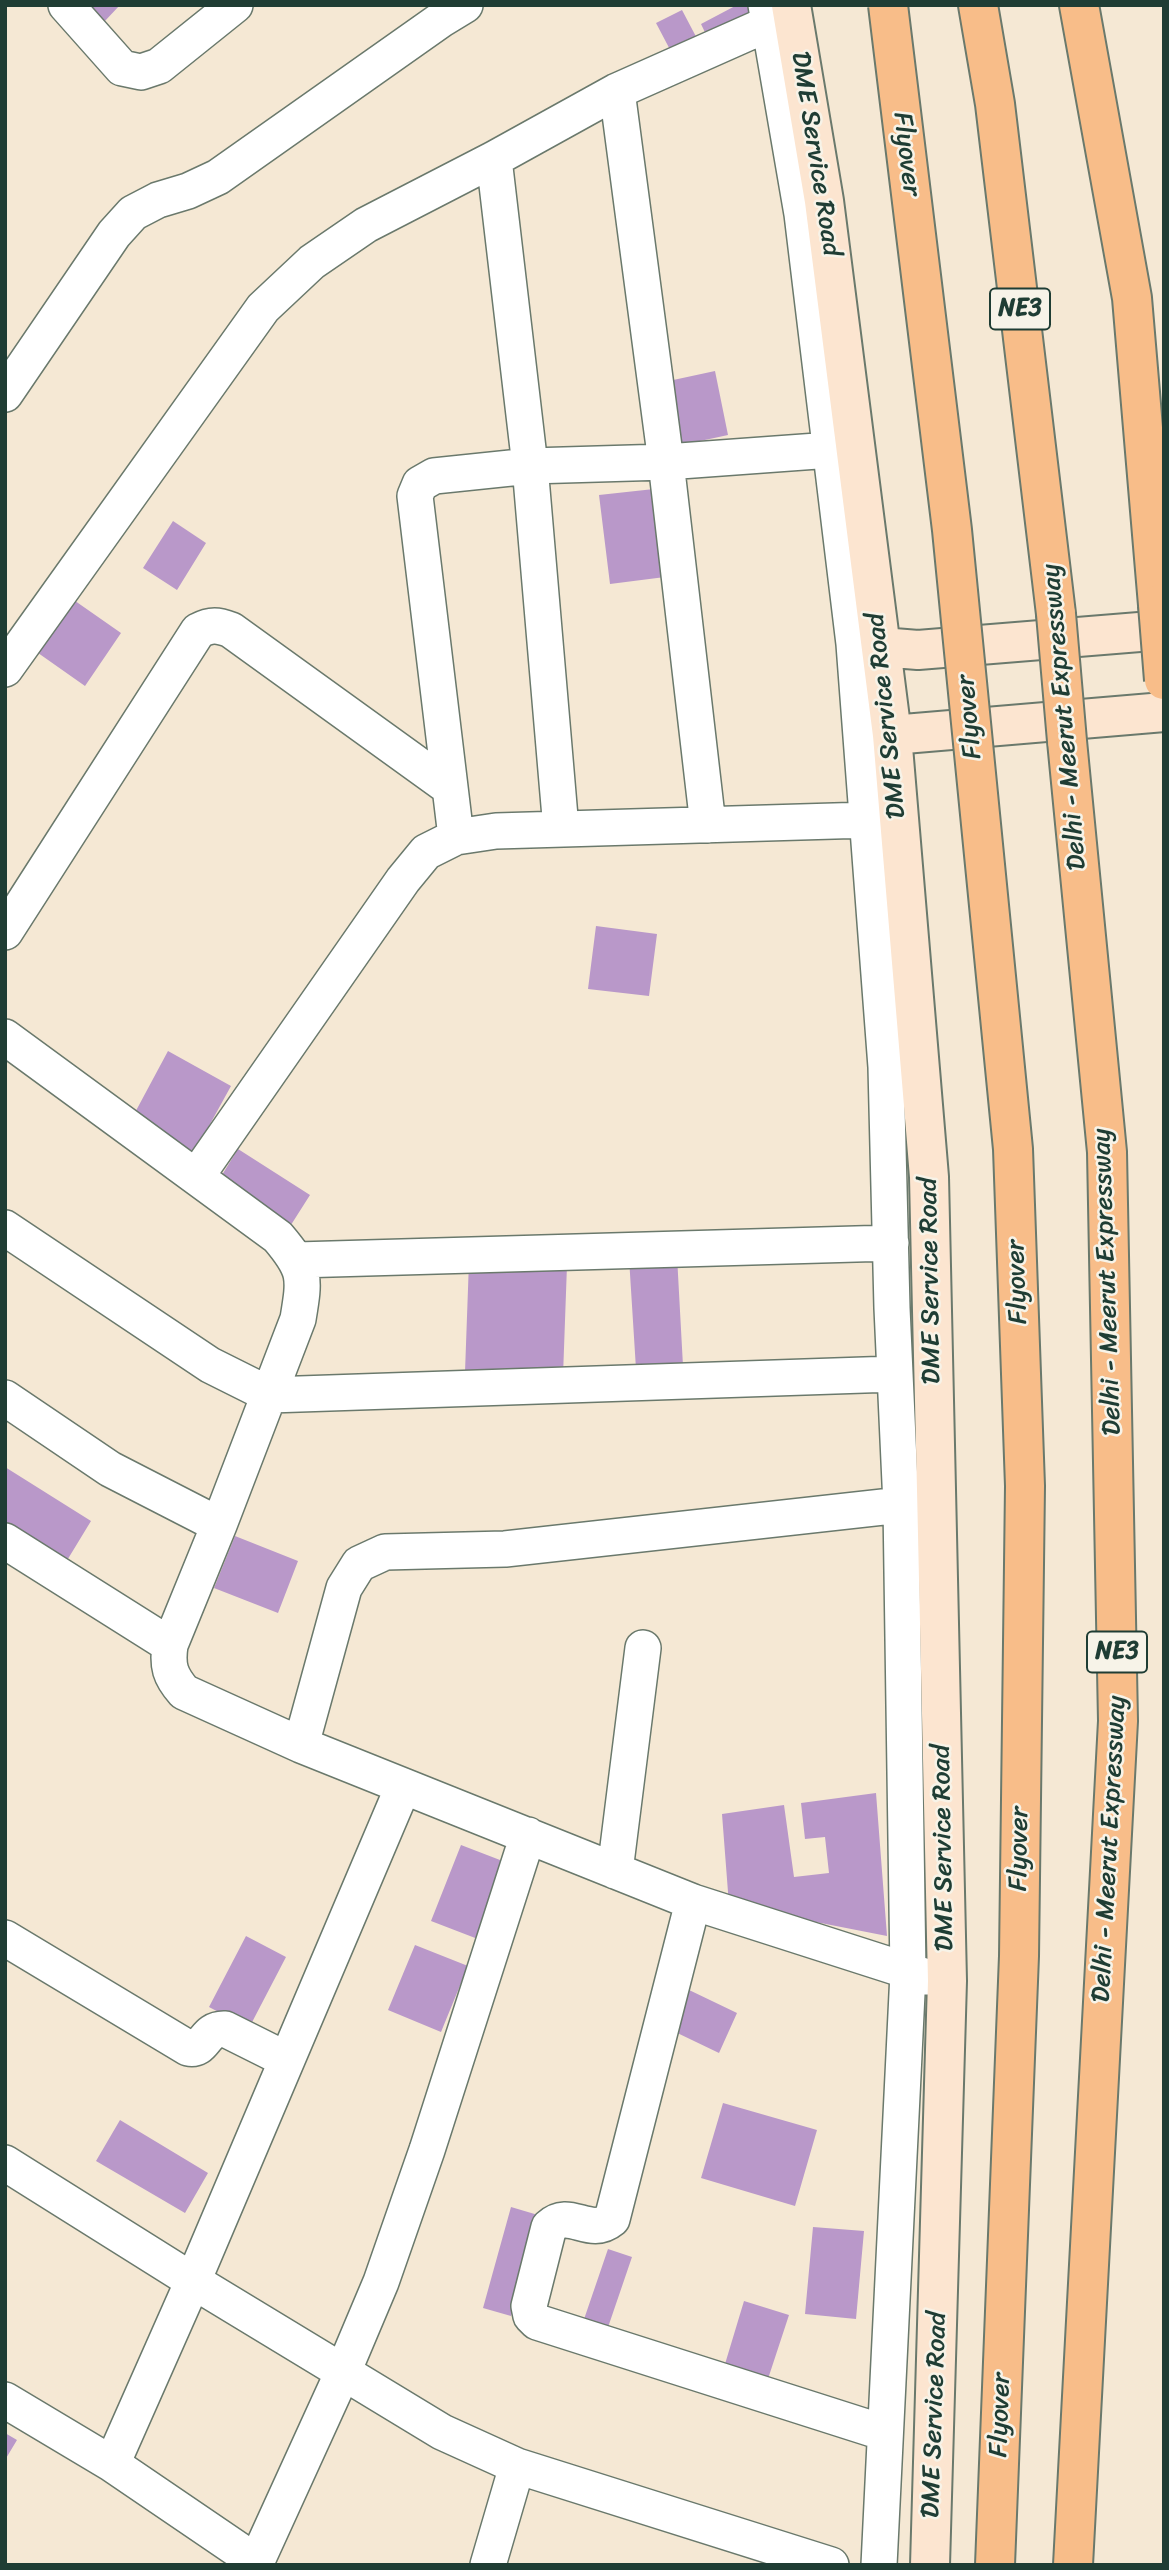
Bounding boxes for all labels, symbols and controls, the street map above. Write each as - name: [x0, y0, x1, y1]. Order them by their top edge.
- street label: DME Service Road: [783, 50, 847, 258]
- street label: Flyover: [885, 110, 927, 198]
- road number: NE3: [990, 288, 1050, 330]
- street label: Delhi - Meerut Expressway: [1036, 563, 1094, 871]
- street label: DME Service Road: [861, 612, 913, 820]
- street label: Flyover: [951, 674, 989, 760]
- street label: Delhi - Meerut Expressway: [1087, 1128, 1129, 1436]
- street label: DME Service Road: [914, 1177, 948, 1385]
- street label: Flyover: [1001, 1239, 1035, 1325]
- road number: NE3: [1087, 1632, 1147, 1672]
- street label: Delhi - Meerut Expressway: [1086, 1695, 1134, 2003]
- street label: DME Service Road: [927, 1744, 961, 1952]
- street label: Flyover: [1004, 1807, 1036, 1891]
- street label: DME Service Road: [916, 2311, 954, 2519]
- street label: Flyover: [984, 2372, 1018, 2458]

